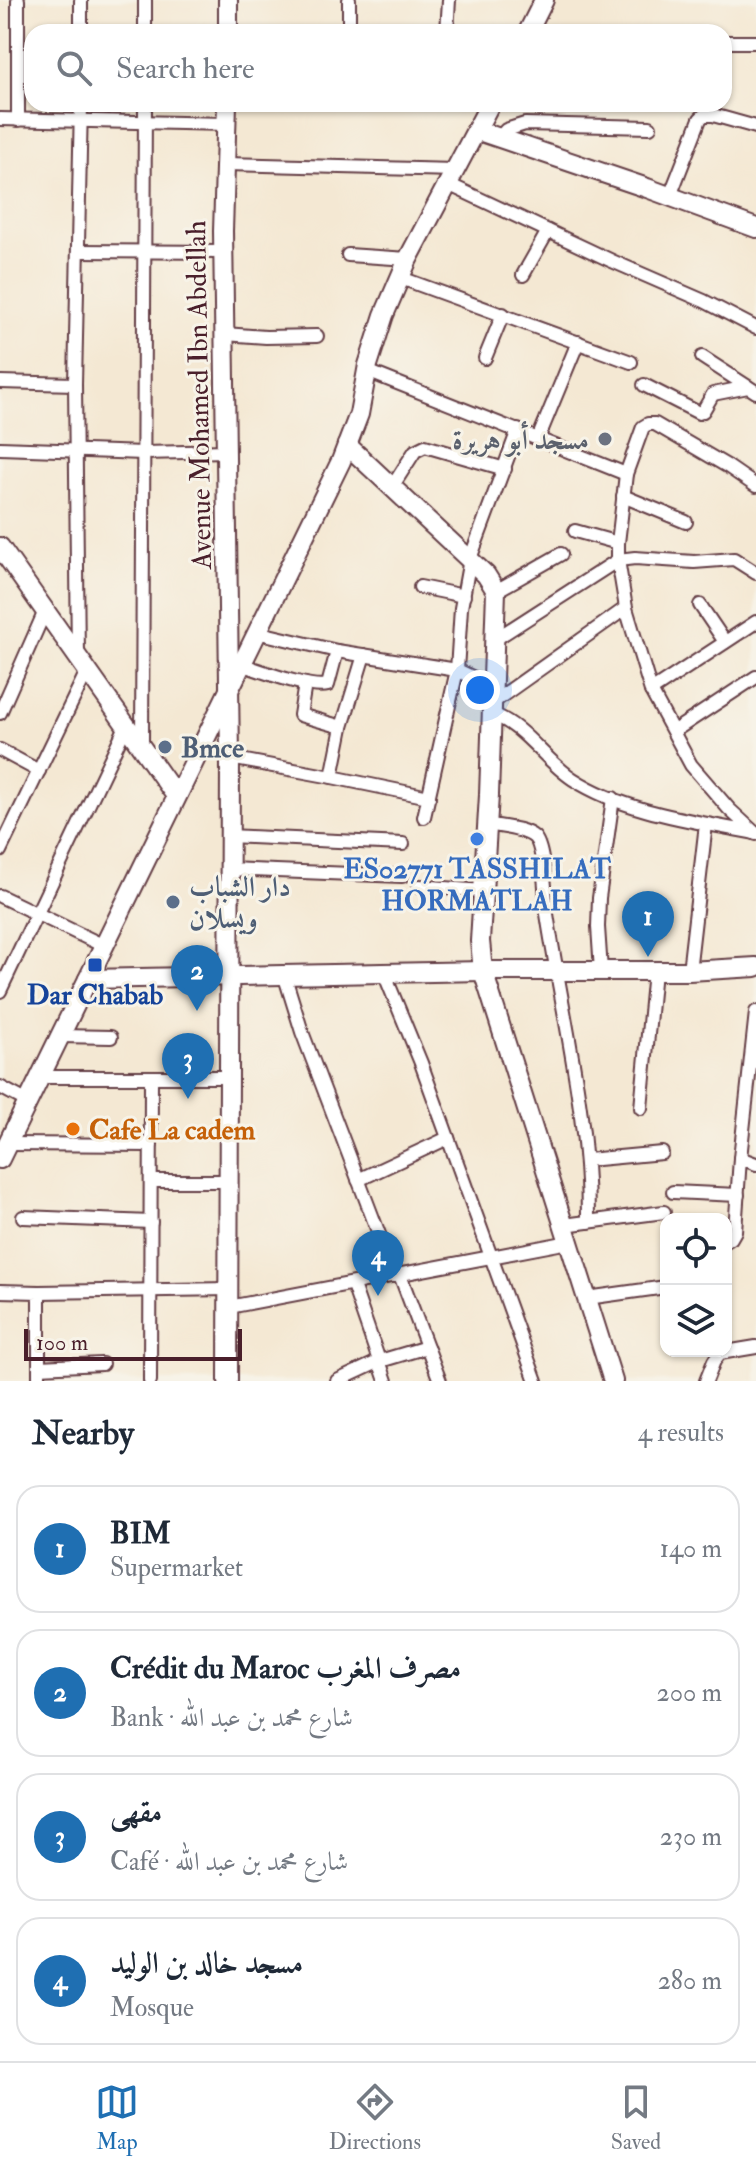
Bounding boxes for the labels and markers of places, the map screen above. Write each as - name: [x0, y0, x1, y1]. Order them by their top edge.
- place label: مسجد أبو هريرة: [452, 420, 589, 458]
- marker: مسجد أبو هريرة: [596, 430, 614, 448]
- place label: Bmce: [181, 731, 244, 766]
- marker: Bmce: [156, 738, 174, 756]
- marker: ES02771 TASSHILAT HORMATLAH: [468, 830, 486, 848]
- place label: ES02771 TASSHILAT HORMATLAH: [343, 852, 611, 919]
- place label: دار الشباب ويسلان: [189, 870, 291, 937]
- pin: 1: [622, 891, 674, 957]
- marker: دار الشباب ويسلان: [164, 893, 182, 911]
- pin: 2: [171, 945, 223, 1011]
- marker: Dar Chabab: [86, 956, 104, 974]
- place label: Dar Chabab: [27, 978, 163, 1013]
- pin: 3: [162, 1033, 214, 1099]
- place label: Cafe La cadem: [89, 1113, 255, 1148]
- marker: Cafe La cadem: [64, 1120, 82, 1138]
- pin: 4: [352, 1230, 404, 1296]

